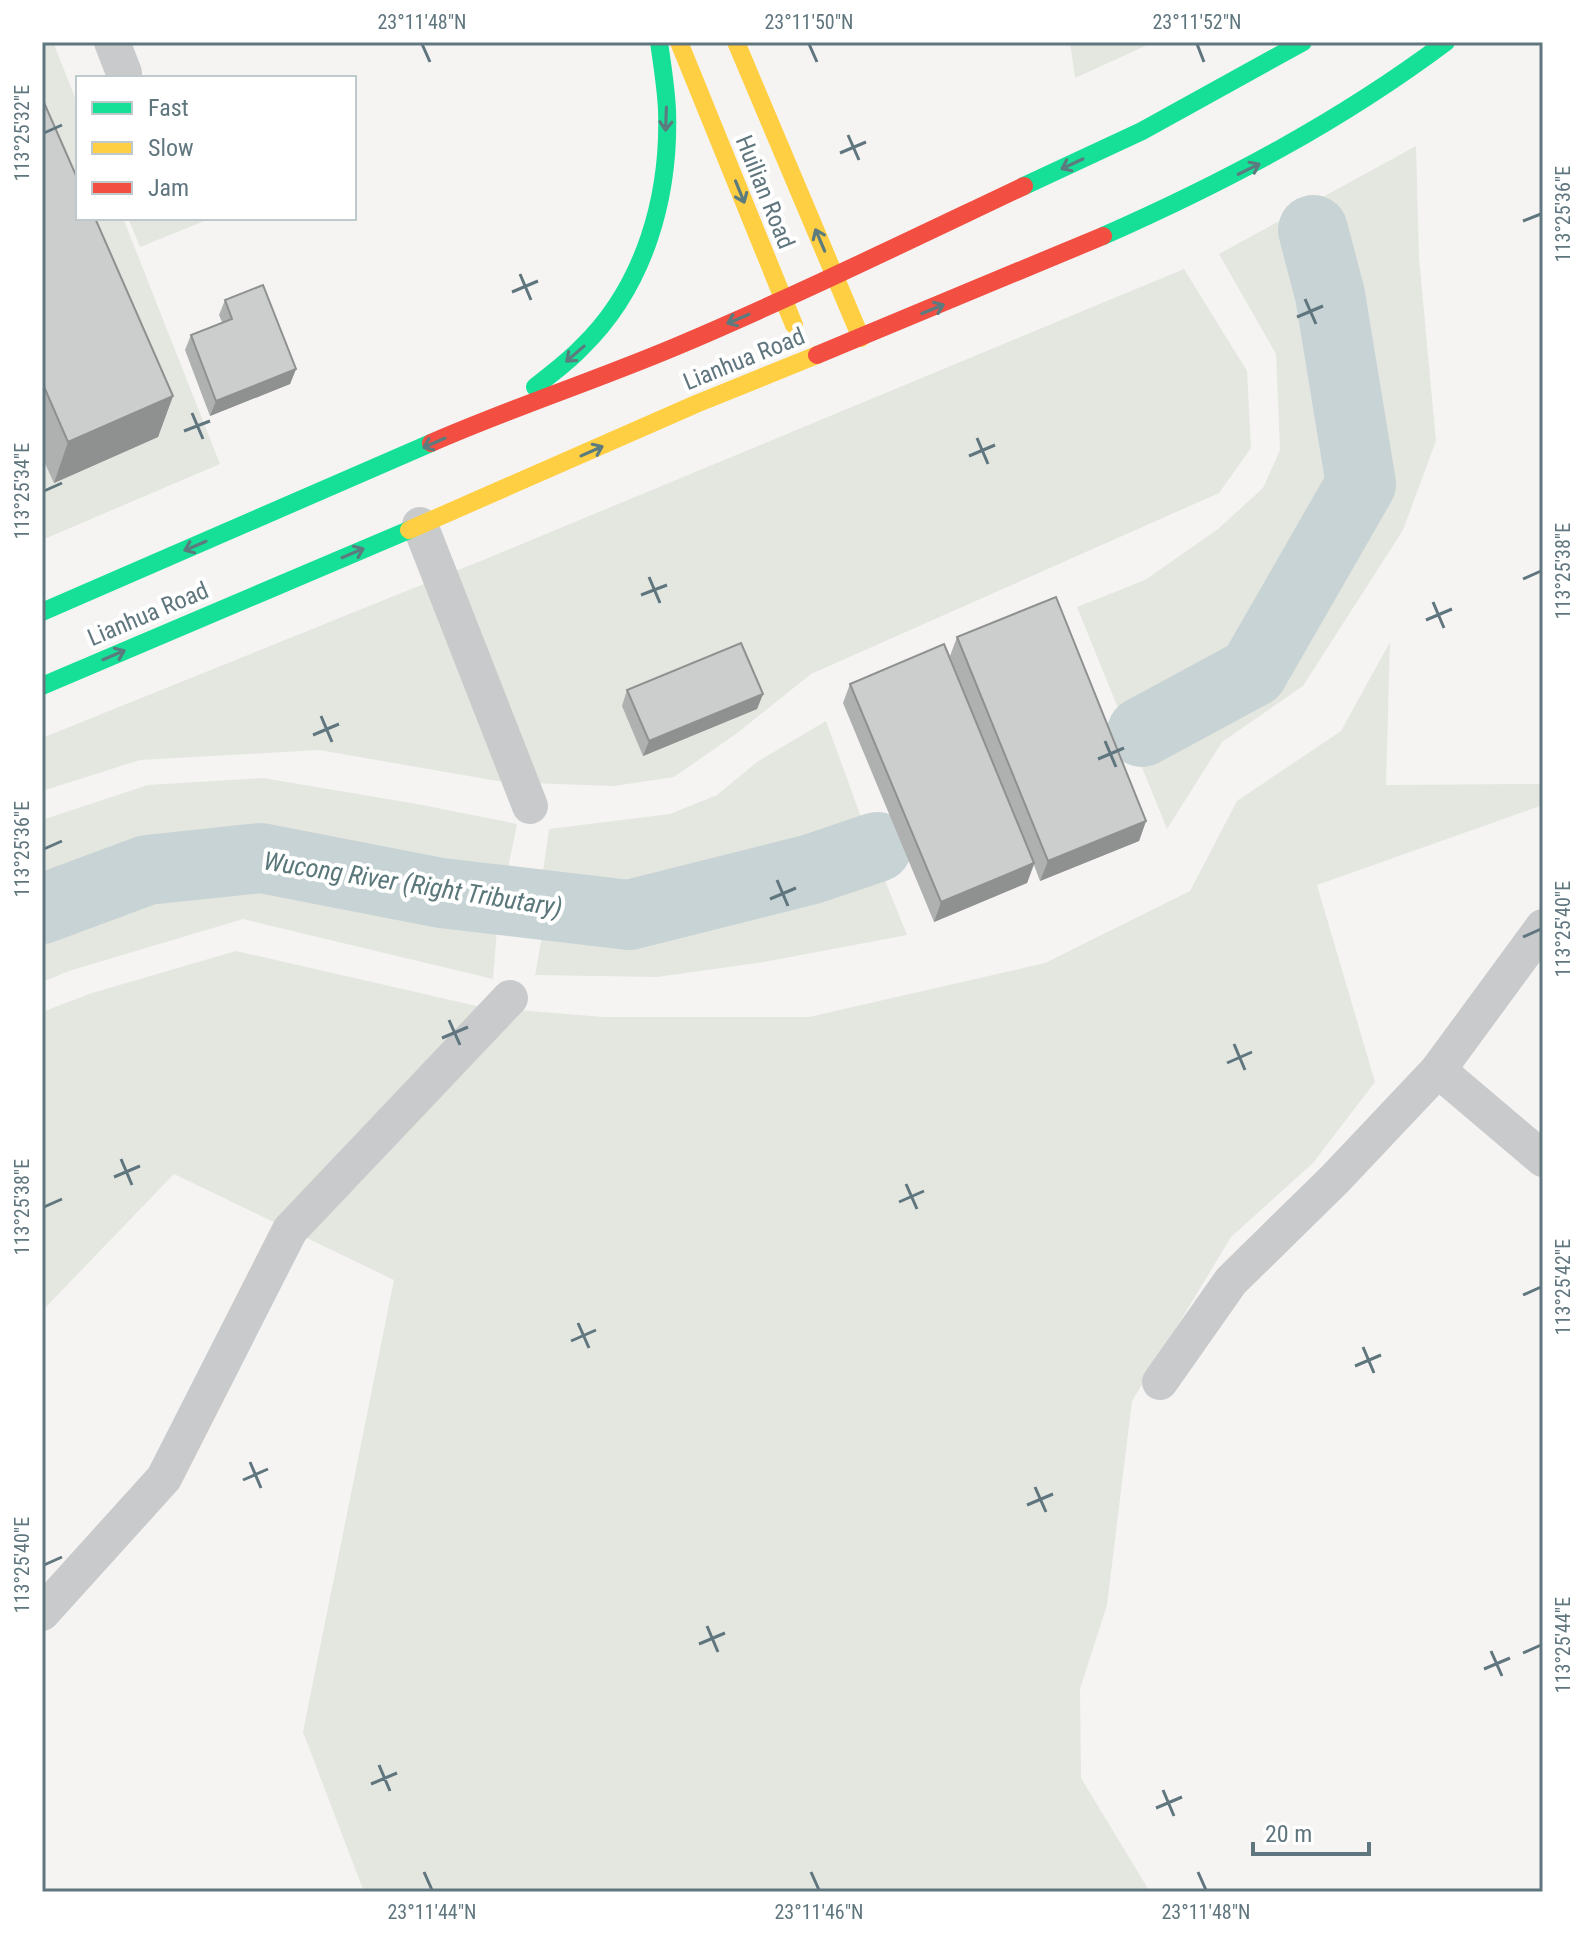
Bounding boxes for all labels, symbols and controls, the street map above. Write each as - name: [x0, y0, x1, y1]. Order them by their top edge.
- text: 23°11'48"N: [377, 10, 467, 34]
- text: 23°11'50"N: [764, 10, 854, 34]
- text: 23°11'52"N: [1152, 10, 1242, 34]
- legend: [76, 76, 356, 220]
- text: 113°25'32"E: [10, 85, 34, 181]
- text: Fast: [148, 94, 189, 122]
- one-way arrow: [659, 106, 674, 132]
- street label: Huilian Road: [730, 131, 800, 253]
- text: Slow: [148, 134, 194, 162]
- one-way arrow: [1060, 157, 1084, 172]
- one-way arrow: [1236, 161, 1260, 176]
- text: 113°25'36"E: [1551, 166, 1575, 262]
- text: Jam: [148, 174, 189, 202]
- one-way arrow: [733, 179, 748, 204]
- one-way arrow: [811, 228, 826, 253]
- one-way arrow: [920, 300, 945, 315]
- one-way arrow: [727, 313, 751, 328]
- street label: Lianhua Road: [679, 322, 809, 396]
- one-way arrow: [565, 345, 585, 363]
- one-way arrow: [422, 436, 447, 451]
- one-way arrow: [579, 442, 604, 457]
- text: 113°25'34"E: [10, 443, 34, 539]
- text: 113°25'38"E: [1551, 523, 1575, 619]
- one-way arrow: [184, 540, 208, 555]
- one-way arrow: [340, 545, 365, 560]
- street label: Lianhua Road: [83, 576, 213, 652]
- one-way arrow: [101, 647, 126, 662]
- text: 113°25'36"E: [10, 801, 34, 897]
- water label: Wucong River (Right Tributary): [261, 846, 565, 922]
- text: 113°25'40"E: [1551, 881, 1575, 977]
- text: 113°25'38"E: [10, 1159, 34, 1255]
- text: 113°25'42"E: [1551, 1239, 1575, 1335]
- text: 113°25'40"E: [10, 1517, 34, 1613]
- text: 113°25'44"E: [1551, 1597, 1575, 1693]
- scale bar: [1253, 1806, 1369, 1856]
- text: 20 m: [1265, 1820, 1312, 1848]
- text: 23°11'44"N: [387, 1900, 477, 1924]
- text: 23°11'46"N: [774, 1900, 864, 1924]
- text: 23°11'48"N: [1161, 1900, 1251, 1924]

